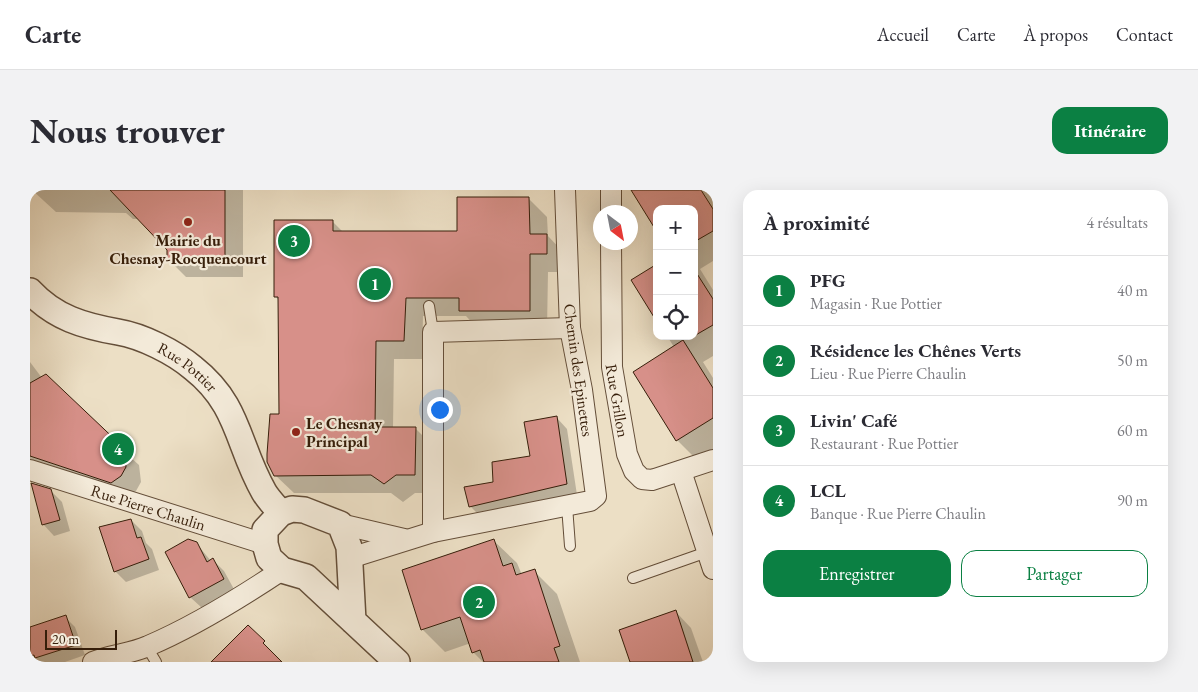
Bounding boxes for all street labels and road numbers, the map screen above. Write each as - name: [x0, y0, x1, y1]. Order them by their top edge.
- street label: Chemin des Epinettes: [559, 302, 598, 438]
- street label: Rue Pottier: [154, 337, 223, 397]
- street label: Rue Grillon: [601, 362, 634, 440]
- street label: Rue Pierre Chaulin: [88, 480, 209, 536]

